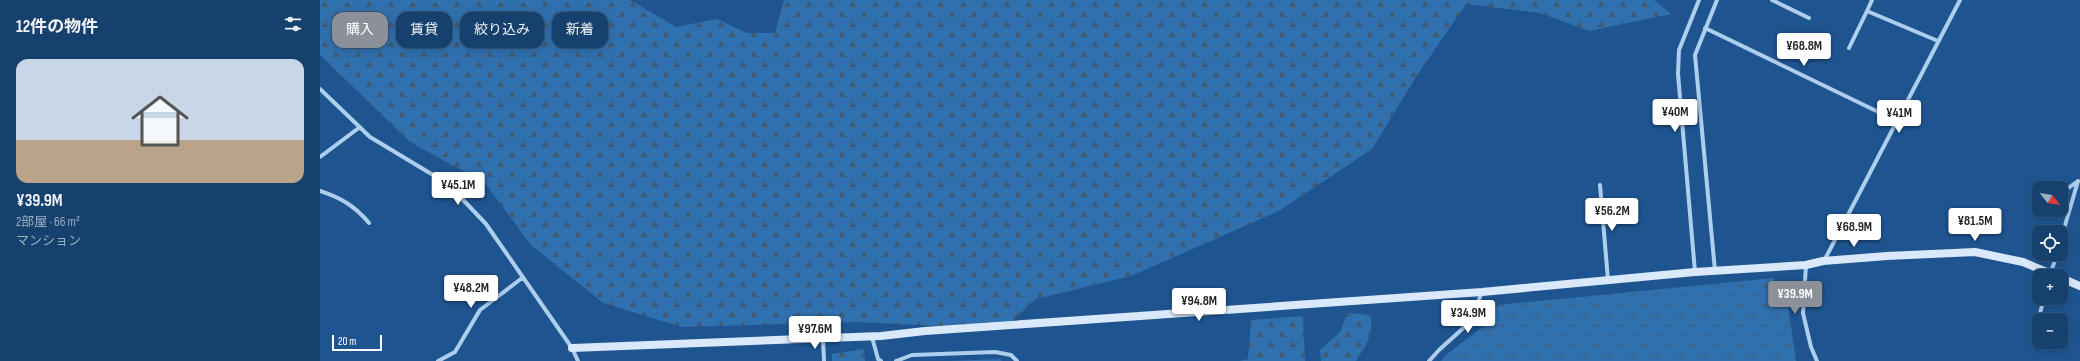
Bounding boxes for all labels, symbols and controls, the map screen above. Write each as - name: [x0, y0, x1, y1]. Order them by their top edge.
- chip: 購入: [332, 12, 388, 48]
- chip: 賃貸: [396, 12, 452, 48]
- chip: 絞り込み: [460, 12, 544, 48]
- chip: 新着: [552, 12, 608, 48]
- icon: filters: [282, 13, 304, 35]
- text: 12件の物件: [16, 17, 98, 37]
- pin: ¥68.8M: [1771, 33, 1837, 67]
- text: ¥68.8M: [1786, 38, 1822, 54]
- icon: home: [124, 85, 196, 157]
- pin: ¥40M: [1651, 99, 1699, 133]
- pin: ¥41M: [1875, 100, 1923, 134]
- text: ¥40M: [1662, 104, 1688, 120]
- text: ¥41M: [1886, 105, 1912, 121]
- pin: ¥45.1M: [425, 172, 491, 206]
- text: ¥45.1M: [441, 177, 475, 193]
- north arrow: [2032, 181, 2068, 217]
- map controls: [2032, 181, 2068, 349]
- text: ¥39.9M: [16, 191, 63, 211]
- pin: ¥56.2M: [1579, 198, 1645, 232]
- text: ¥56.2M: [1594, 203, 1630, 219]
- pin: ¥81.5M: [1942, 208, 2008, 242]
- text: ¥81.5M: [1957, 213, 1993, 229]
- text: 2部屋 · 66 m²: [16, 214, 80, 230]
- pin: ¥68.9M: [1821, 214, 1887, 248]
- text: ¥68.9M: [1836, 219, 1872, 235]
- button: locate: [2032, 225, 2068, 261]
- text: マンション: [16, 233, 81, 249]
- button: +: [2032, 269, 2068, 305]
- pin: ¥48.2M: [438, 275, 504, 309]
- text: ¥48.2M: [453, 280, 489, 296]
- pin: ¥39.9M: [1762, 281, 1828, 315]
- text: ¥39.9M: [1777, 286, 1813, 302]
- pin: ¥94.8M: [1166, 288, 1232, 322]
- text: ¥94.8M: [1181, 293, 1217, 309]
- pin: ¥34.9M: [1435, 300, 1501, 334]
- text: ¥34.9M: [1450, 305, 1486, 321]
- button: −: [2032, 313, 2068, 349]
- pin: ¥97.6M: [782, 316, 848, 350]
- text: ¥97.6M: [798, 321, 832, 337]
- scale bar: [332, 333, 382, 352]
- text: 20 m: [338, 335, 356, 348]

